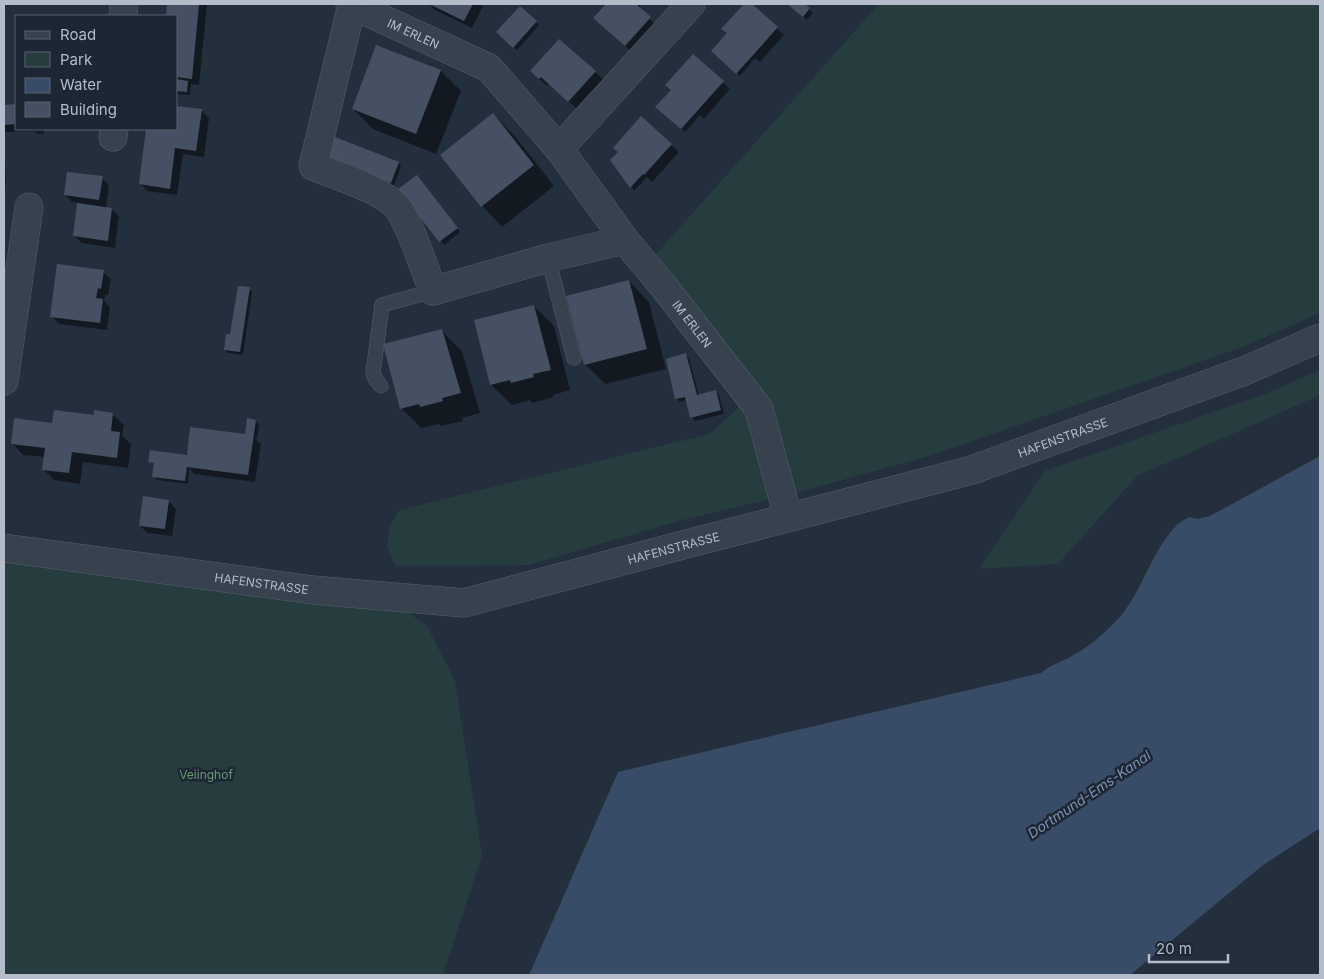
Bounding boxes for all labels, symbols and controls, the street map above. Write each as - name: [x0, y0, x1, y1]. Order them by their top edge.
- legend: [15, 15, 178, 130]
- street label: IM ERLEN: [385, 15, 442, 52]
- text: Road: [60, 25, 96, 44]
- text: Park: [60, 50, 93, 69]
- text: Water: [60, 75, 102, 94]
- text: Building: [60, 100, 117, 119]
- street label: IM ERLEN: [670, 297, 715, 350]
- street label: HAFENSTRASSE: [1016, 414, 1110, 460]
- street label: HAFENSTRASSE: [626, 528, 721, 567]
- street label: HAFENSTRASSE: [214, 569, 310, 597]
- water label: Dortmund-Ems-Kanal: [1024, 746, 1154, 842]
- park label: Veiinghof: [179, 767, 233, 782]
- scale bar: [1149, 932, 1228, 964]
- text: 20 m: [1156, 939, 1192, 958]

